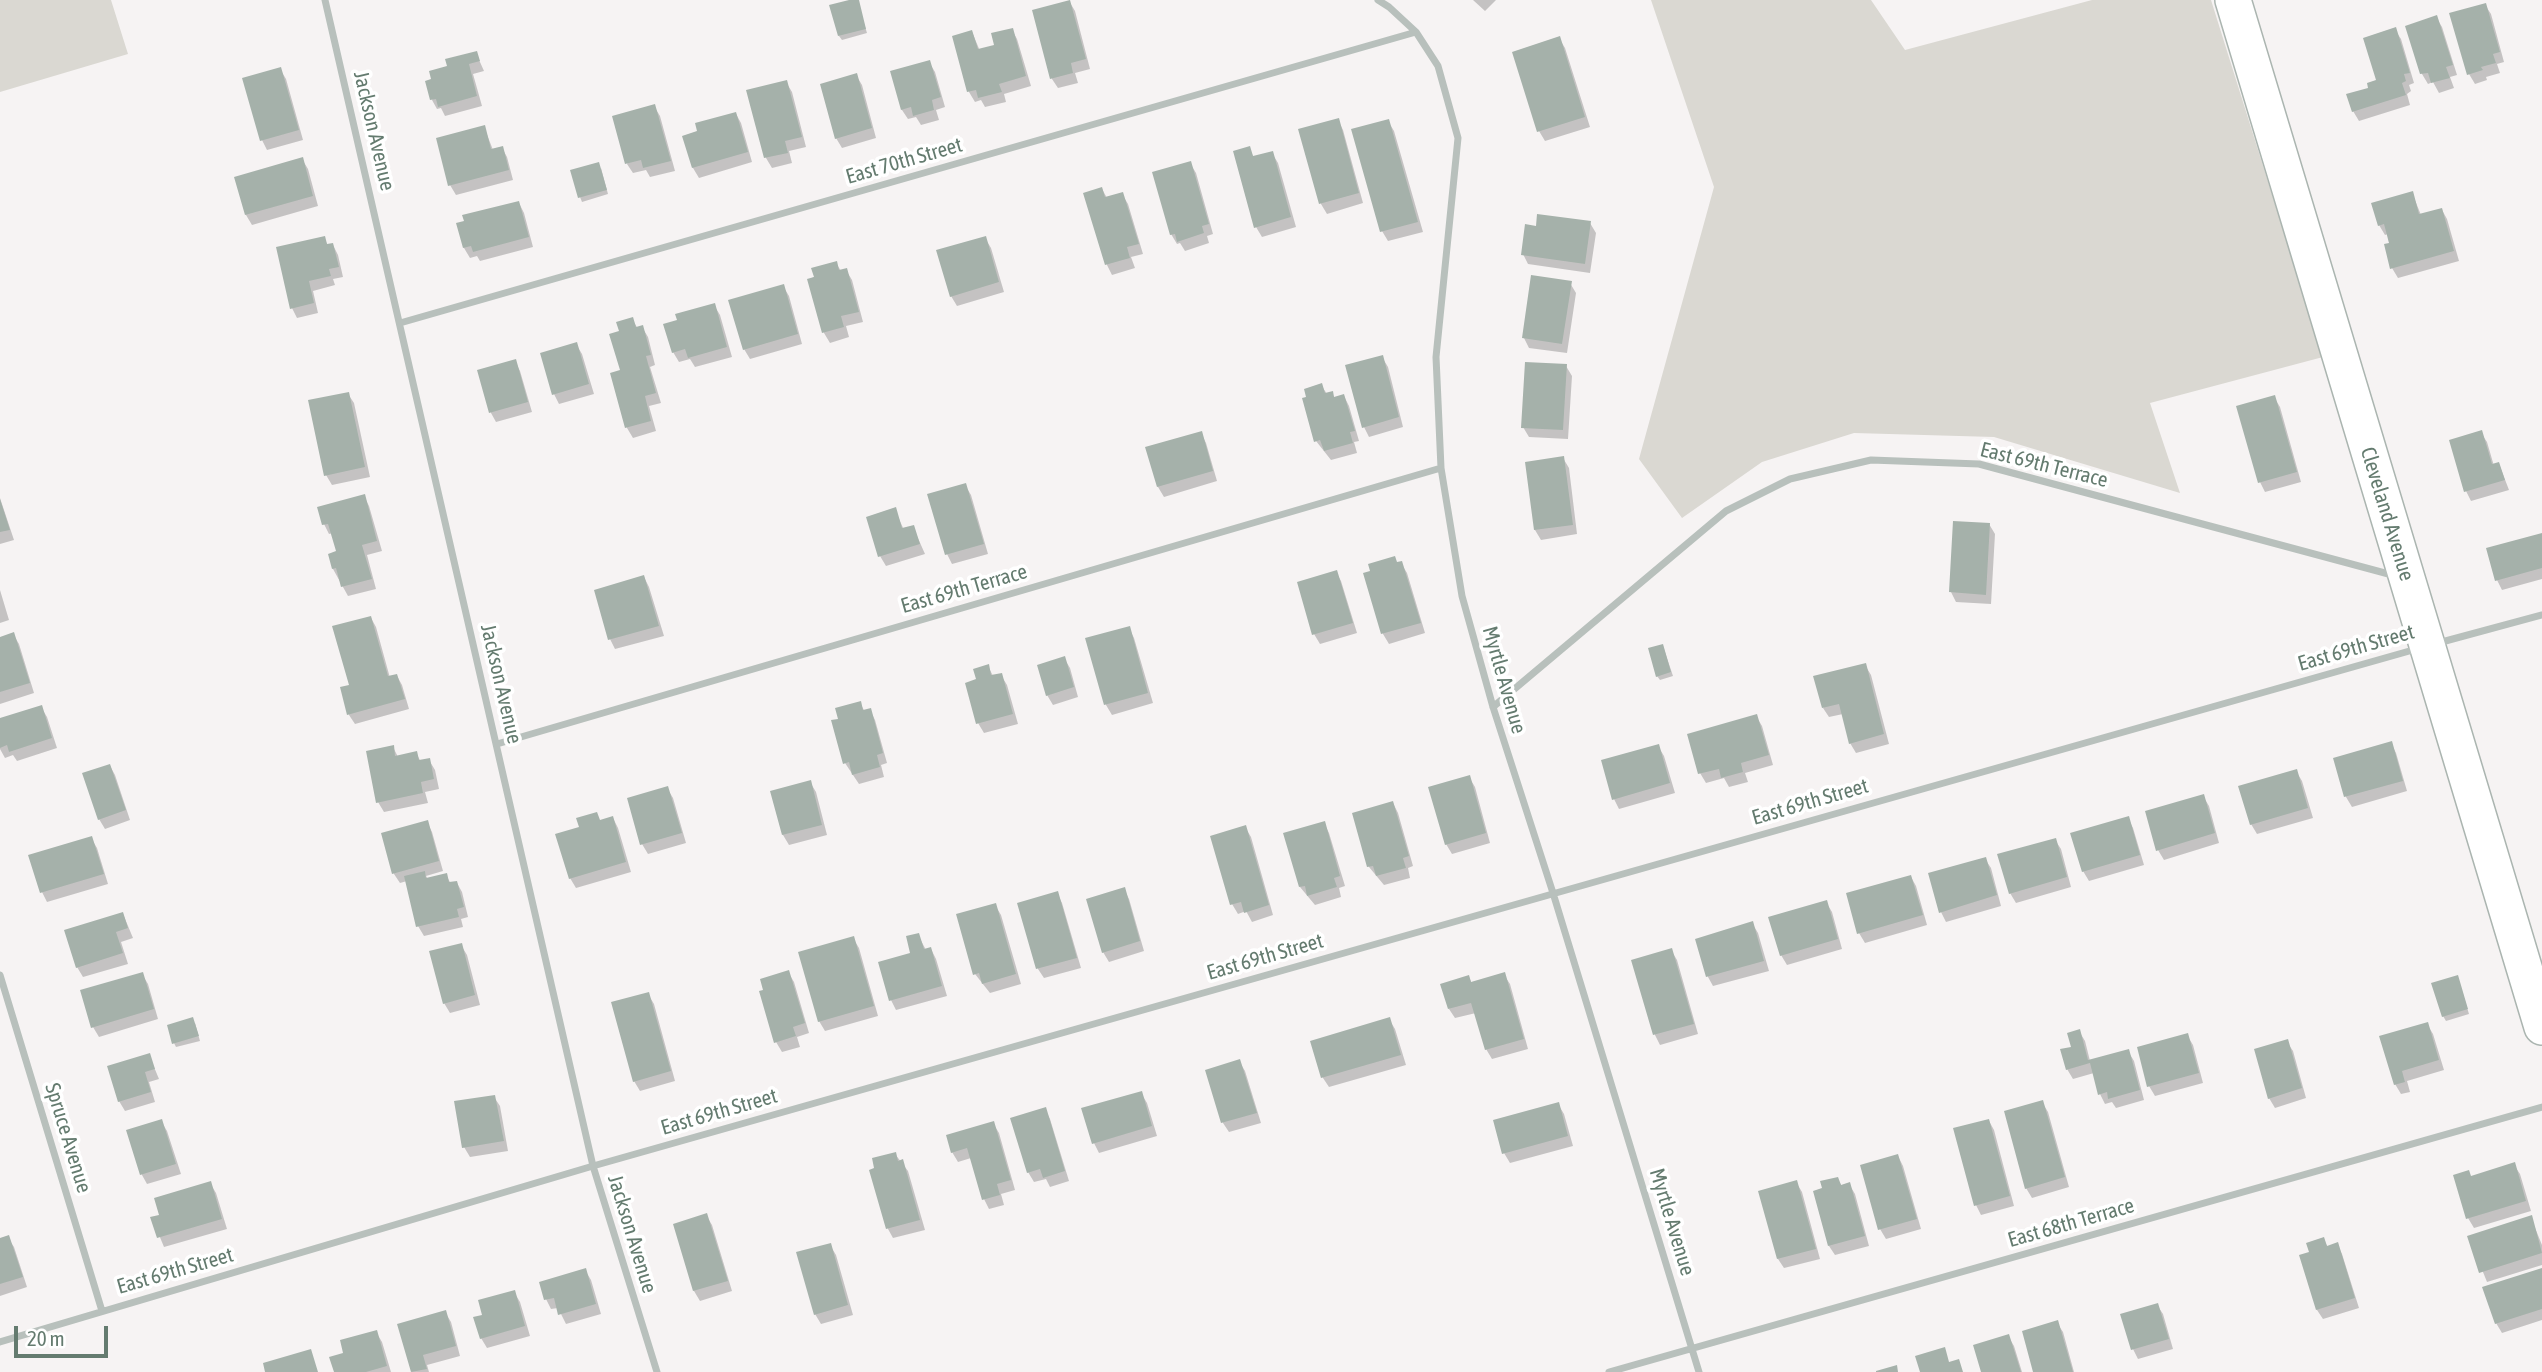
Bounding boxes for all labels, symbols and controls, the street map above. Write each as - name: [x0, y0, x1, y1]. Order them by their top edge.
- street label: Jackson Avenue: [348, 69, 400, 193]
- street label: East 70th Street: [843, 132, 965, 190]
- street label: East 69th Terrace: [1978, 437, 2110, 493]
- street label: Cleveland Avenue: [2355, 444, 2419, 584]
- street label: East 69th Terrace: [898, 559, 1030, 619]
- street label: East 69th Street: [2295, 619, 2417, 677]
- street label: Jackson Avenue: [475, 622, 527, 746]
- street label: Myrtle Avenue: [1477, 623, 1531, 737]
- street label: East 69th Street: [1749, 773, 1871, 831]
- street label: East 69th Street: [1204, 928, 1326, 986]
- street label: Spruce Avenue: [39, 1080, 97, 1196]
- street label: East 69th Street: [658, 1083, 780, 1141]
- street label: Myrtle Avenue: [1644, 1165, 1700, 1279]
- street label: Jackson Avenue: [602, 1172, 662, 1296]
- street label: East 68th Terrace: [2005, 1193, 2137, 1253]
- street label: East 69th Street: [114, 1242, 236, 1300]
- scale bar: [18, 1312, 112, 1356]
- text: 20 m: [27, 1326, 65, 1350]

